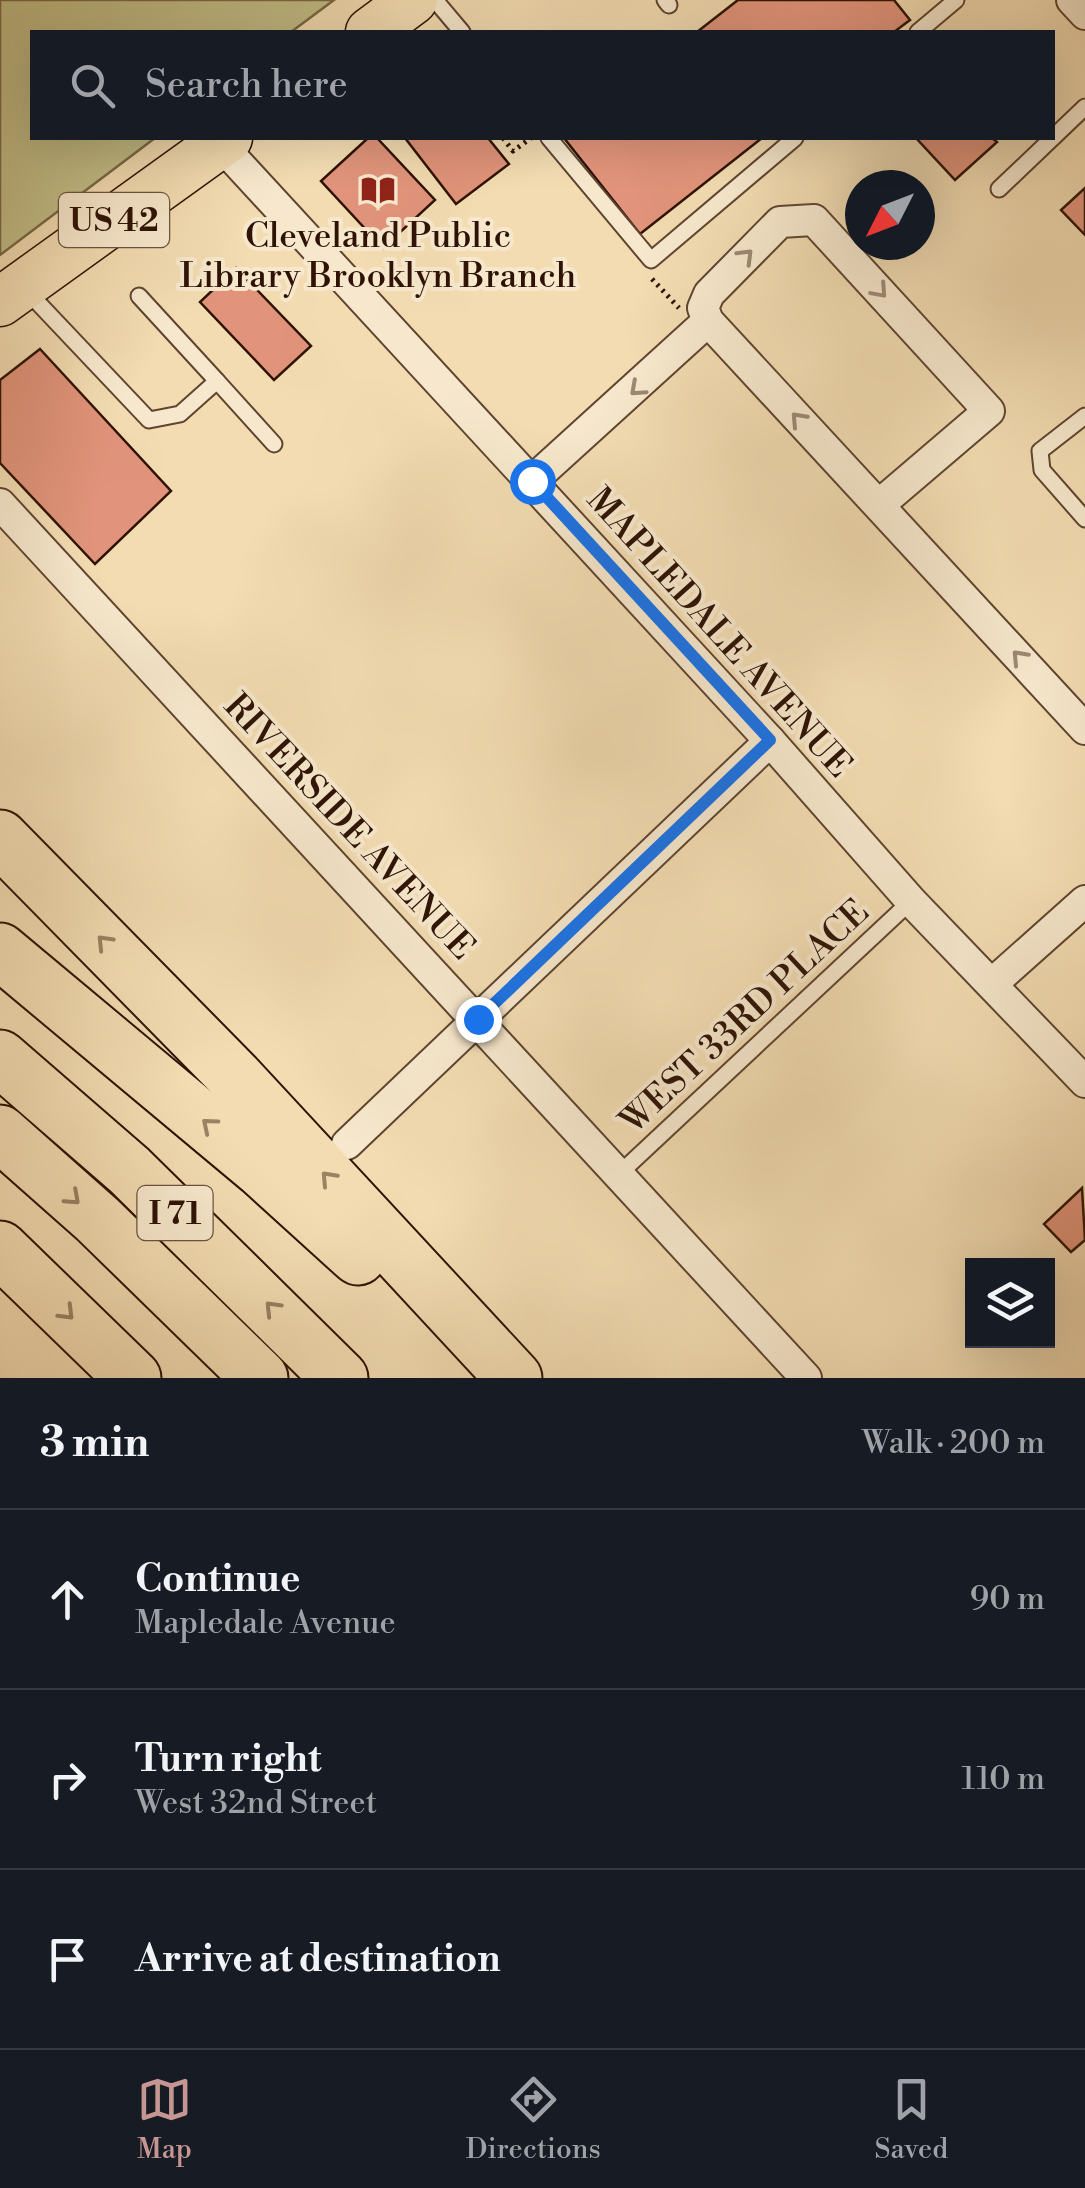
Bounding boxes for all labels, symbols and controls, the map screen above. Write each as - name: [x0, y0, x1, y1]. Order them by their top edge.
- search box: [30, 30, 1055, 140]
- icon: search: [65, 58, 120, 113]
- text: Search here: [145, 62, 348, 109]
- north arrow: [845, 170, 935, 260]
- library icon: Cleveland Public Library Brooklyn Branch: [359, 171, 397, 209]
- road number: US 42: [59, 193, 169, 247]
- place label: Cleveland Public Library Brooklyn Branch: [180, 215, 577, 298]
- one-way arrow: [734, 250, 752, 268]
- one-way arrow: [868, 280, 886, 298]
- one-way arrow: [631, 377, 649, 395]
- one-way arrow: [792, 412, 810, 431]
- route start: [510, 459, 556, 505]
- street label: MAPLEDALE AVENUE: [577, 479, 860, 787]
- one-way arrow: [1013, 650, 1031, 669]
- street label: RIVERSIDE AVENUE: [214, 685, 483, 969]
- street label: WEST 33RD PLACE: [611, 891, 878, 1144]
- one-way arrow: [98, 936, 116, 954]
- route end: [456, 997, 502, 1043]
- one-way arrow: [202, 1119, 221, 1137]
- one-way arrow: [322, 1171, 340, 1190]
- one-way arrow: [61, 1186, 80, 1204]
- road number: I 71: [138, 1186, 212, 1240]
- map controls: [965, 1258, 1055, 1348]
- button: layers: [965, 1258, 1055, 1348]
- one-way arrow: [56, 1301, 74, 1319]
- one-way arrow: [266, 1302, 284, 1320]
- text: 3 min: [40, 1417, 149, 1470]
- text: Walk · 200 m: [862, 1423, 1045, 1463]
- text: Continue: [135, 1556, 300, 1603]
- icon: ahead: [40, 1572, 95, 1627]
- text: 90 m: [970, 1579, 1045, 1619]
- text: Mapledale Avenue: [135, 1603, 396, 1643]
- text: Turn right: [135, 1736, 321, 1783]
- icon: right: [40, 1752, 95, 1807]
- text: 110 m: [962, 1759, 1045, 1799]
- text: West 32nd Street: [135, 1783, 377, 1823]
- icon: arrive: [40, 1932, 95, 1987]
- text: Arrive at destination: [135, 1936, 501, 1983]
- tab: Map: [137, 2072, 192, 2167]
- tab: Directions: [466, 2072, 601, 2167]
- tab: Saved: [875, 2072, 948, 2167]

